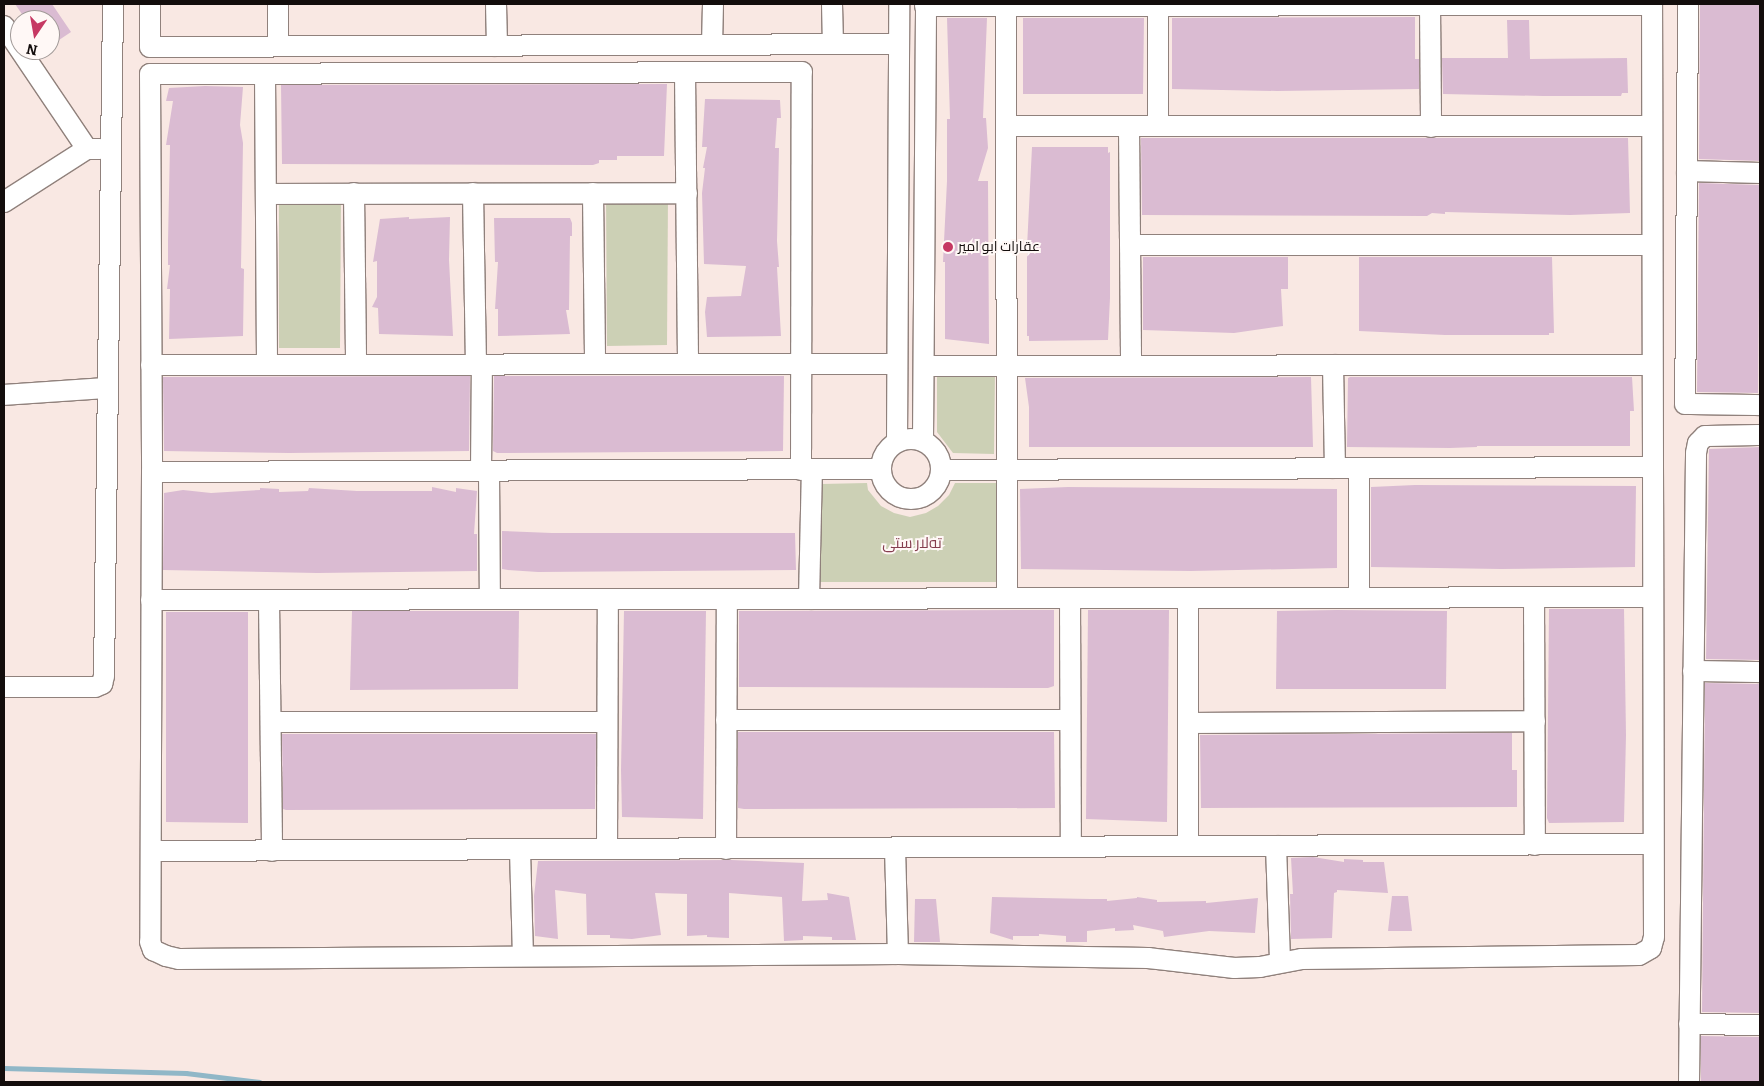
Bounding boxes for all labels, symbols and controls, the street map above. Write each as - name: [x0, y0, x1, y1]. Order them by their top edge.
- north arrow: [10, 10, 60, 60]
- text: N: [25, 40, 39, 59]
- place label: عقارات ابو امير: [958, 239, 1040, 255]
- marker: عقارات ابو امير: [942, 241, 954, 253]
- district label: ته‌لار ستی: [882, 535, 942, 553]

